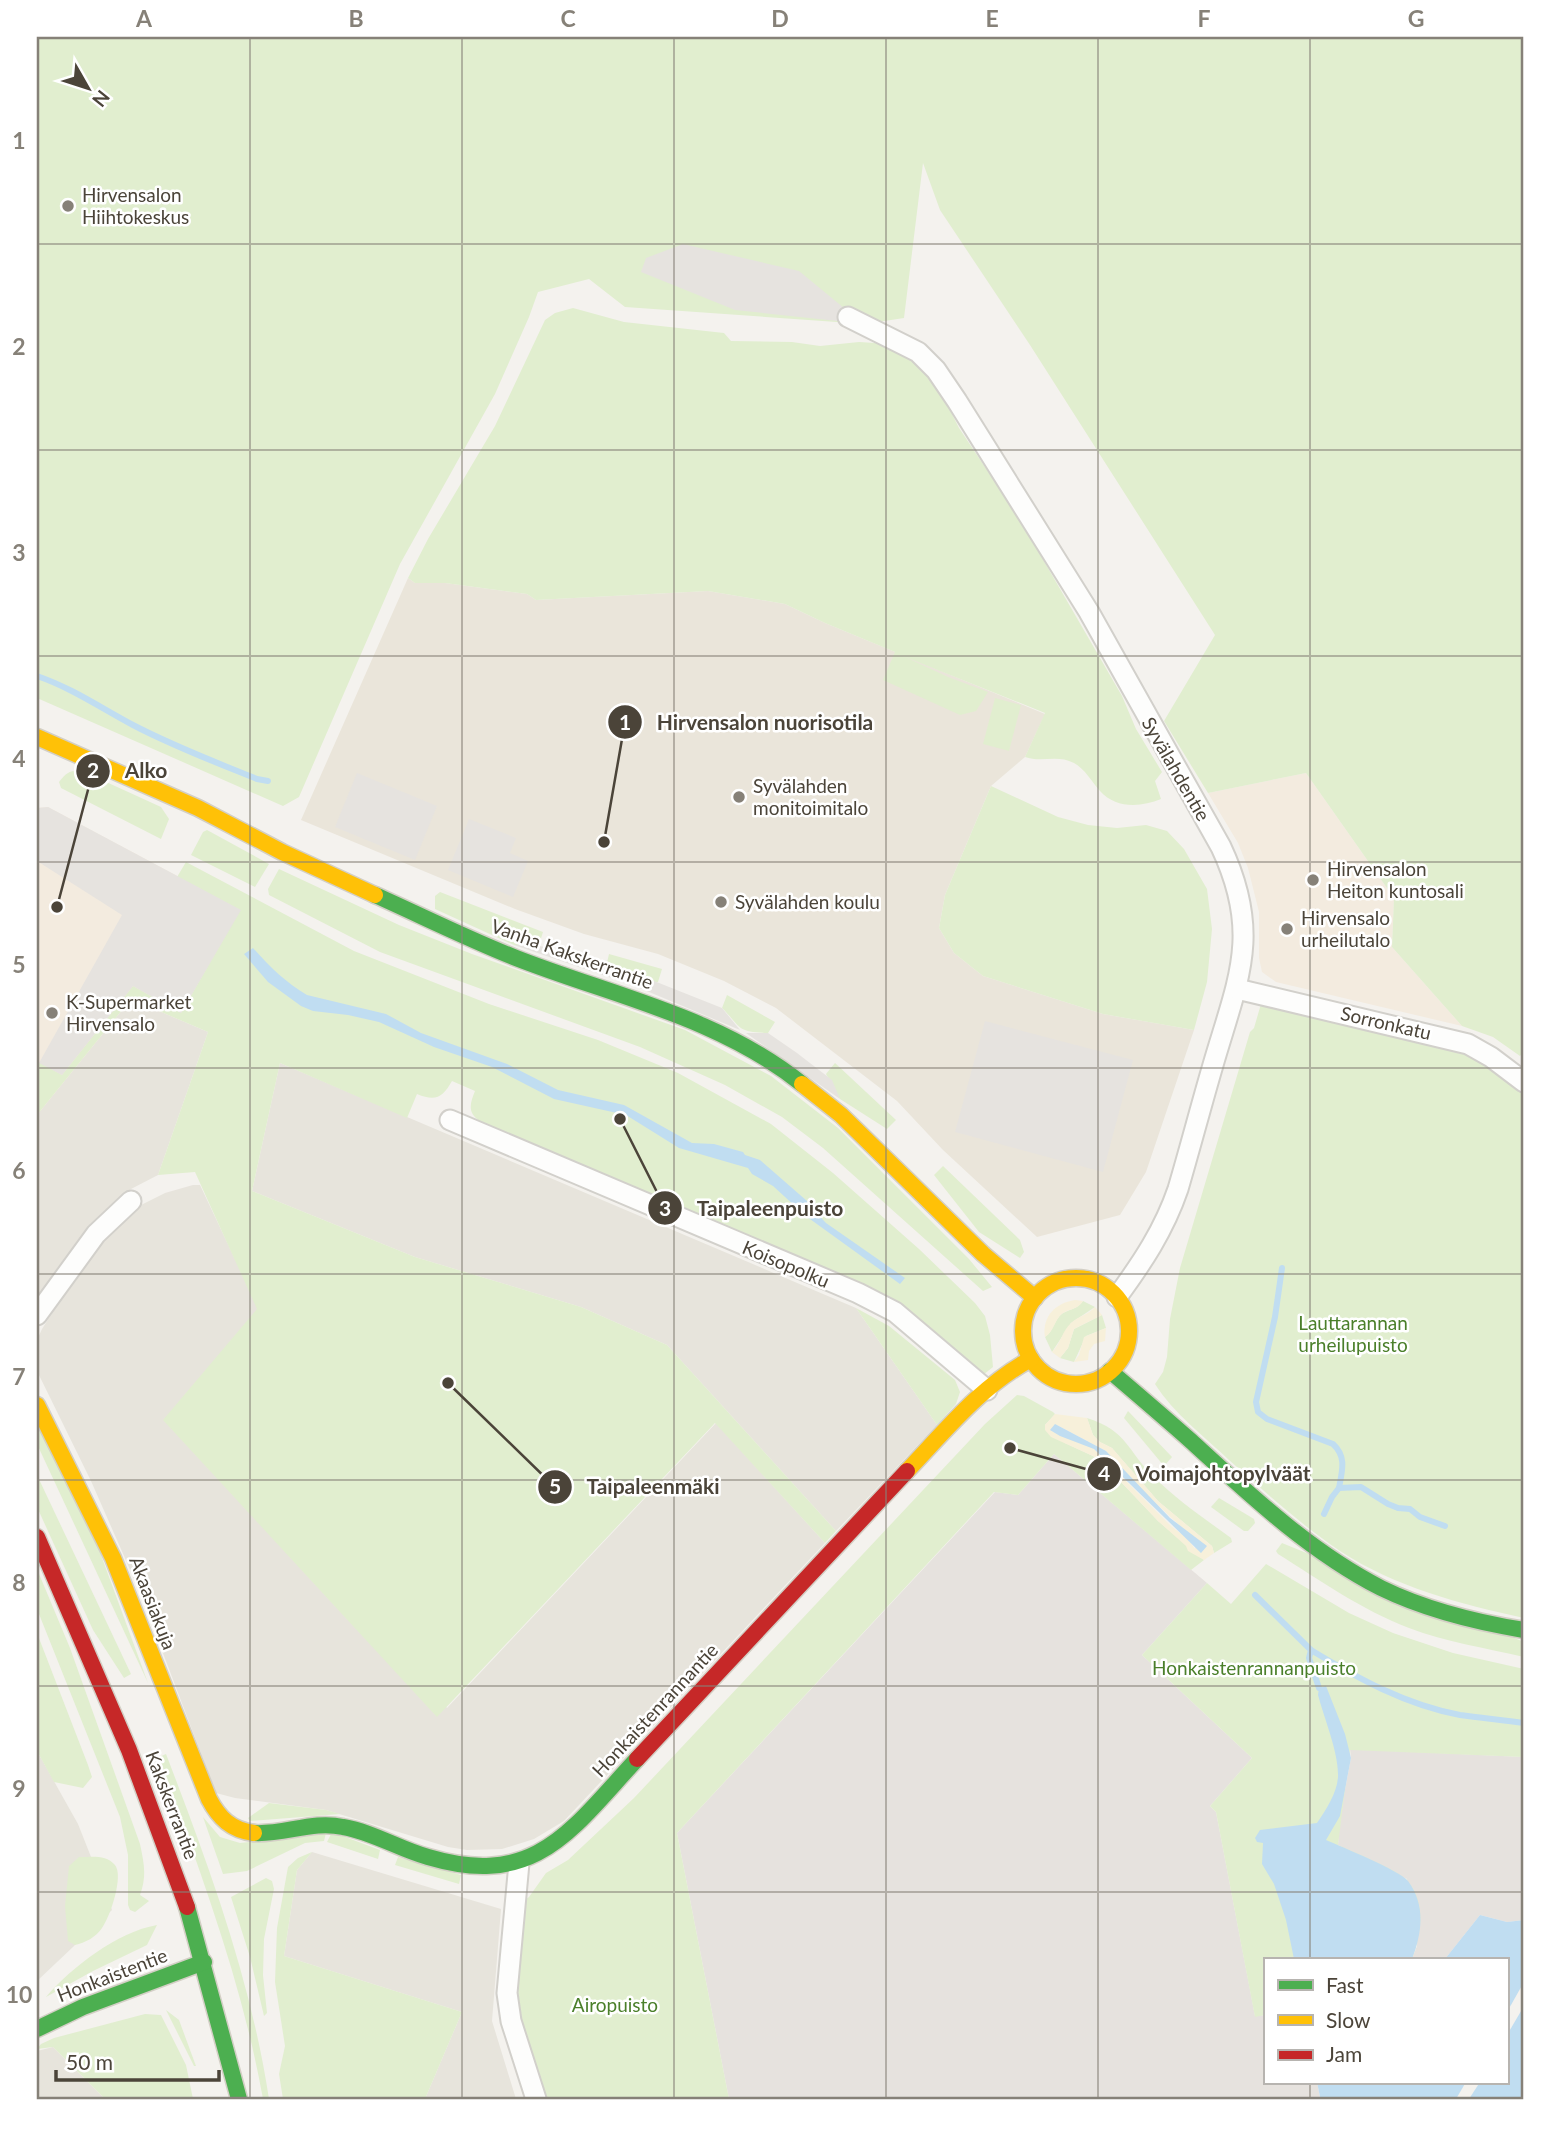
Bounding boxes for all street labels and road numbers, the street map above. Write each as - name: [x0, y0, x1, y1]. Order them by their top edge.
- street label: Syvälahdentie: [1137, 713, 1215, 825]
- street label: Vanha Kakskerrantie: [488, 914, 656, 994]
- street label: Sorronkatu: [1339, 1001, 1434, 1044]
- street label: Koisopolku: [739, 1235, 833, 1292]
- street label: Akaasiakuja: [125, 1553, 182, 1653]
- street label: Honkaistenrannantie: [587, 1638, 722, 1781]
- street label: Kakskerrantie: [141, 1747, 204, 1862]
- street label: Honkaistentie: [53, 1943, 170, 2006]

